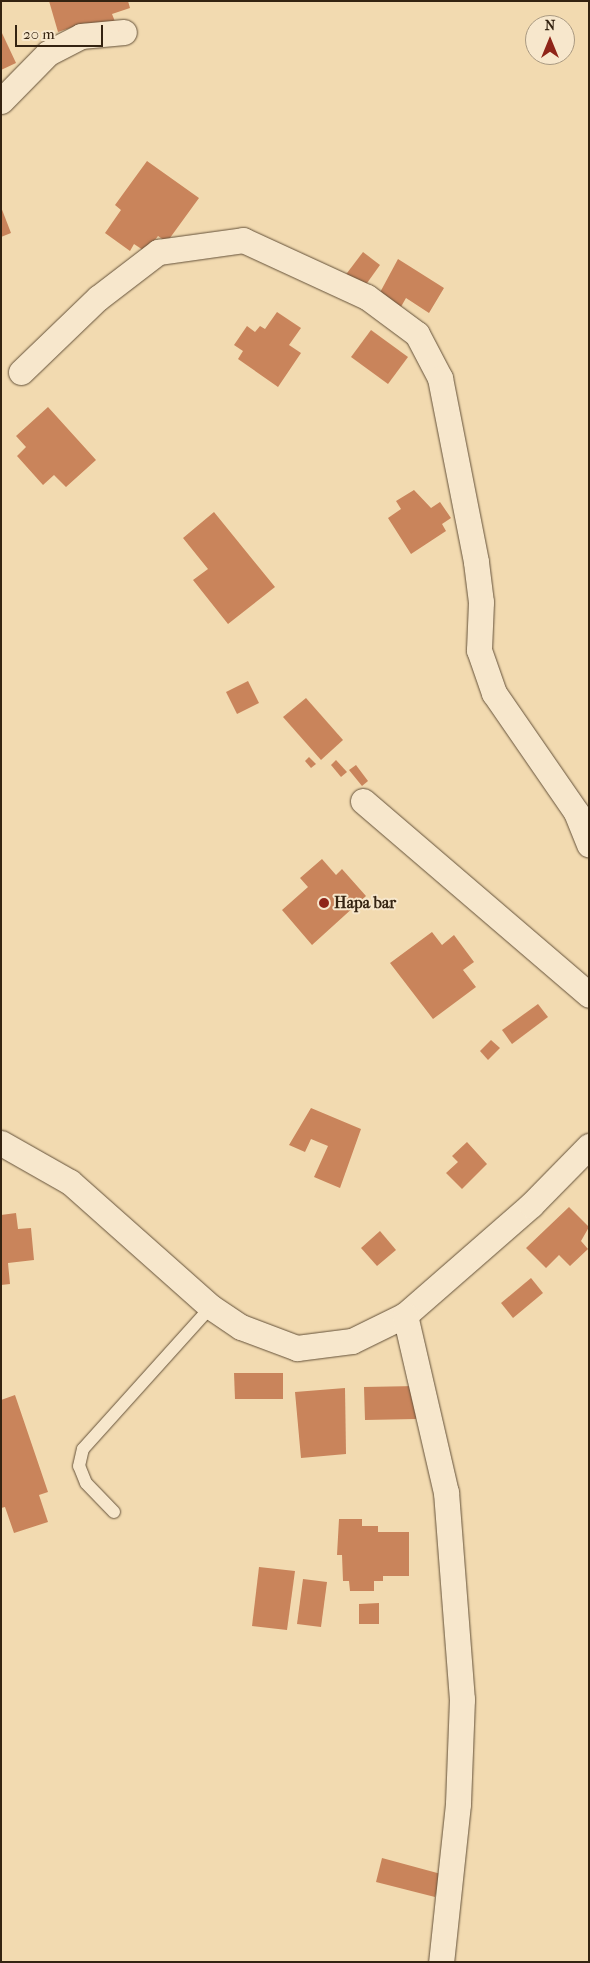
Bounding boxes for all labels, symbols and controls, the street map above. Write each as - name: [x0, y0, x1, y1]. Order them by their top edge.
- scale bar: [18, 15, 105, 47]
- north arrow: [525, 15, 575, 65]
- text: N: [545, 17, 555, 34]
- text: 20 m: [23, 25, 55, 43]
- place label: Hapa bar: [334, 893, 396, 913]
- marker: Hapa bar: [318, 897, 330, 909]

